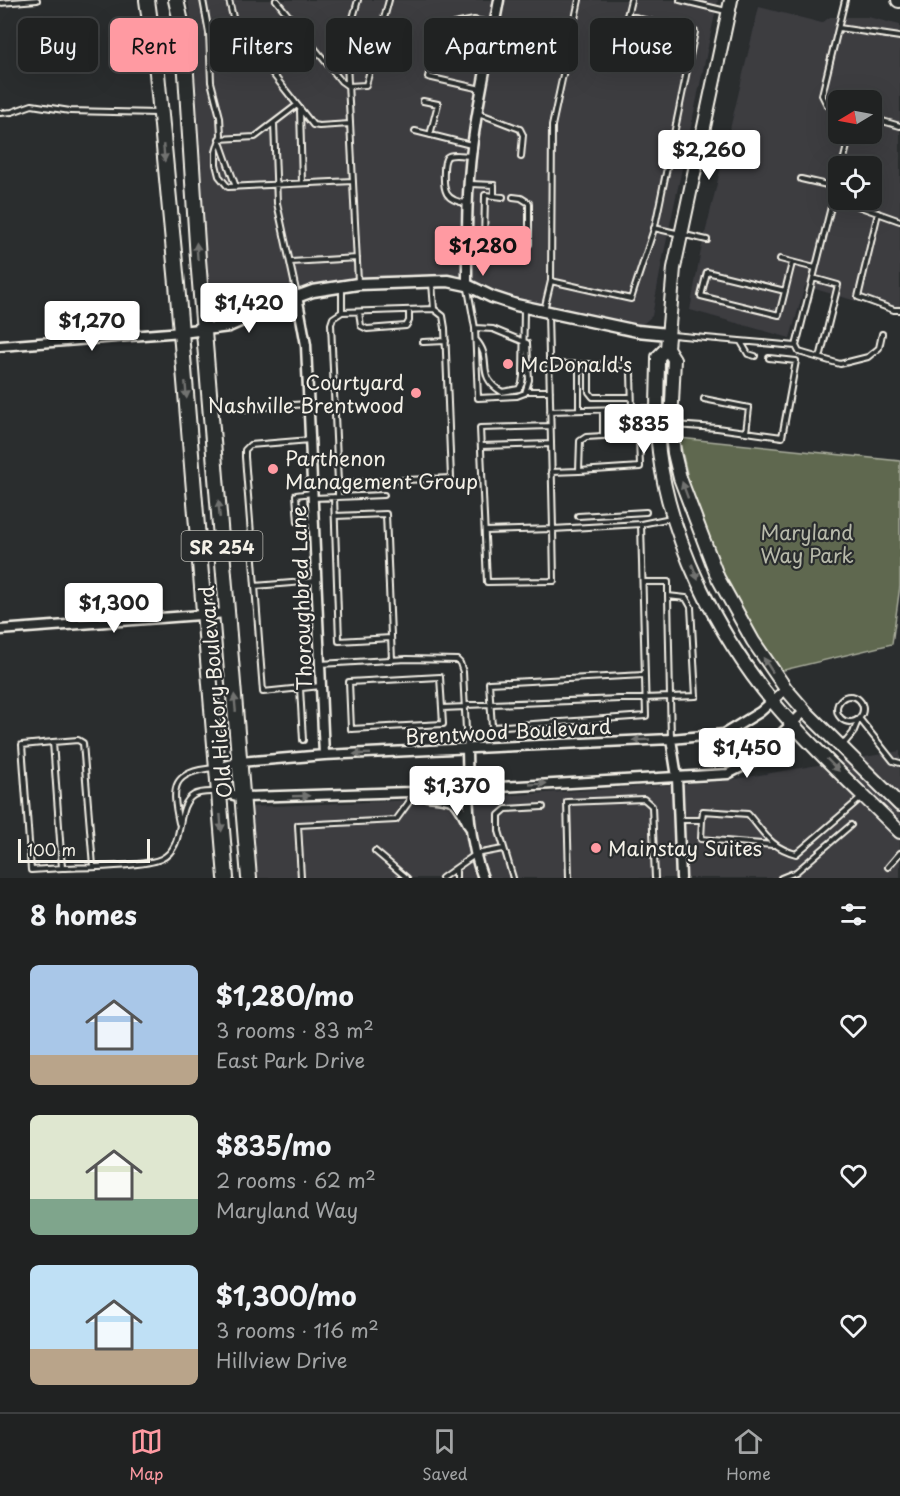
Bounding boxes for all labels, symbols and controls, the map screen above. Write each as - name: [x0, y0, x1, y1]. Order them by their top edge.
- chip: Buy: [18, 18, 98, 72]
- chip: Rent: [110, 18, 198, 72]
- chip: Filters: [210, 18, 314, 72]
- chip: New: [326, 18, 412, 72]
- chip: Apartment: [424, 18, 578, 72]
- chip: House: [590, 18, 694, 72]
- north arrow: [828, 90, 882, 144]
- map controls: [828, 90, 882, 210]
- pin: $2,260: [660, 130, 758, 181]
- text: $2,260: [672, 134, 746, 164]
- one-way arrow: [159, 143, 169, 162]
- button: locate: [828, 156, 882, 210]
- pin: $1,280: [434, 226, 532, 277]
- text: $1,280: [449, 230, 517, 260]
- one-way arrow: [193, 241, 202, 260]
- pin: $1,420: [200, 283, 298, 334]
- text: $1,420: [214, 287, 284, 317]
- pin: $1,270: [43, 301, 141, 352]
- text: $1,270: [59, 305, 125, 335]
- place label: McDonald's: [520, 349, 632, 379]
- marker: McDonald's: [501, 357, 515, 371]
- place label: Courtyard Nashville Brentwood: [208, 367, 404, 420]
- one-way arrow: [181, 381, 191, 400]
- marker: Courtyard Nashville Brentwood: [409, 386, 423, 400]
- pin: $835: [608, 404, 680, 455]
- text: $835: [619, 408, 669, 438]
- place label: Parthenon Management Group: [285, 443, 478, 496]
- marker: Parthenon Management Group: [266, 462, 280, 476]
- one-way arrow: [679, 481, 689, 499]
- one-way arrow: [214, 499, 224, 518]
- street label: Thoroughbred Lane: [283, 505, 319, 691]
- park label: Maryland Way Park: [760, 517, 854, 570]
- road number: SR 254: [182, 531, 262, 561]
- one-way arrow: [690, 563, 700, 581]
- pin: $1,300: [65, 583, 163, 634]
- street label: Old Hickory Boulevard: [191, 585, 239, 799]
- text: $1,300: [79, 587, 149, 617]
- one-way arrow: [763, 657, 774, 673]
- one-way arrow: [230, 694, 240, 713]
- street label: Brentwood Boulevard: [404, 711, 612, 751]
- pin: $1,450: [698, 728, 796, 779]
- text: $1,450: [713, 732, 781, 762]
- one-way arrow: [631, 736, 650, 745]
- one-way arrow: [352, 749, 371, 759]
- one-way arrow: [826, 757, 840, 771]
- pin: $1,370: [408, 766, 506, 817]
- text: $1,370: [424, 770, 490, 800]
- one-way arrow: [528, 780, 547, 789]
- one-way arrow: [292, 791, 311, 800]
- one-way arrow: [217, 814, 226, 833]
- place label: Mainstay Suites: [608, 833, 762, 863]
- scale bar: [18, 836, 150, 864]
- text: 100 m: [27, 837, 76, 861]
- marker: Mainstay Suites: [589, 841, 603, 855]
- text: 8 homes: [30, 895, 137, 934]
- icon: filters: [837, 898, 870, 931]
- text: $1,280/mo: [216, 976, 354, 1015]
- icon: home: [78, 989, 150, 1061]
- icon: heart: [837, 1009, 870, 1042]
- text: 3 rooms · 83 m²: [216, 1015, 374, 1045]
- text: East Park Drive: [216, 1045, 365, 1075]
- text: $835/mo: [216, 1126, 331, 1165]
- icon: home: [78, 1139, 150, 1211]
- icon: heart: [837, 1159, 870, 1192]
- text: 2 rooms · 62 m²: [216, 1165, 376, 1195]
- text: Maryland Way: [216, 1195, 358, 1225]
- text: $1,300/mo: [216, 1276, 356, 1315]
- icon: home: [78, 1289, 150, 1361]
- icon: heart: [837, 1309, 870, 1342]
- text: 3 rooms · 116 m²: [216, 1315, 379, 1345]
- text: Hillview Drive: [216, 1345, 347, 1375]
- tab: Map: [129, 1425, 164, 1485]
- tab: Saved: [422, 1425, 468, 1485]
- tab: Home: [726, 1425, 771, 1485]

